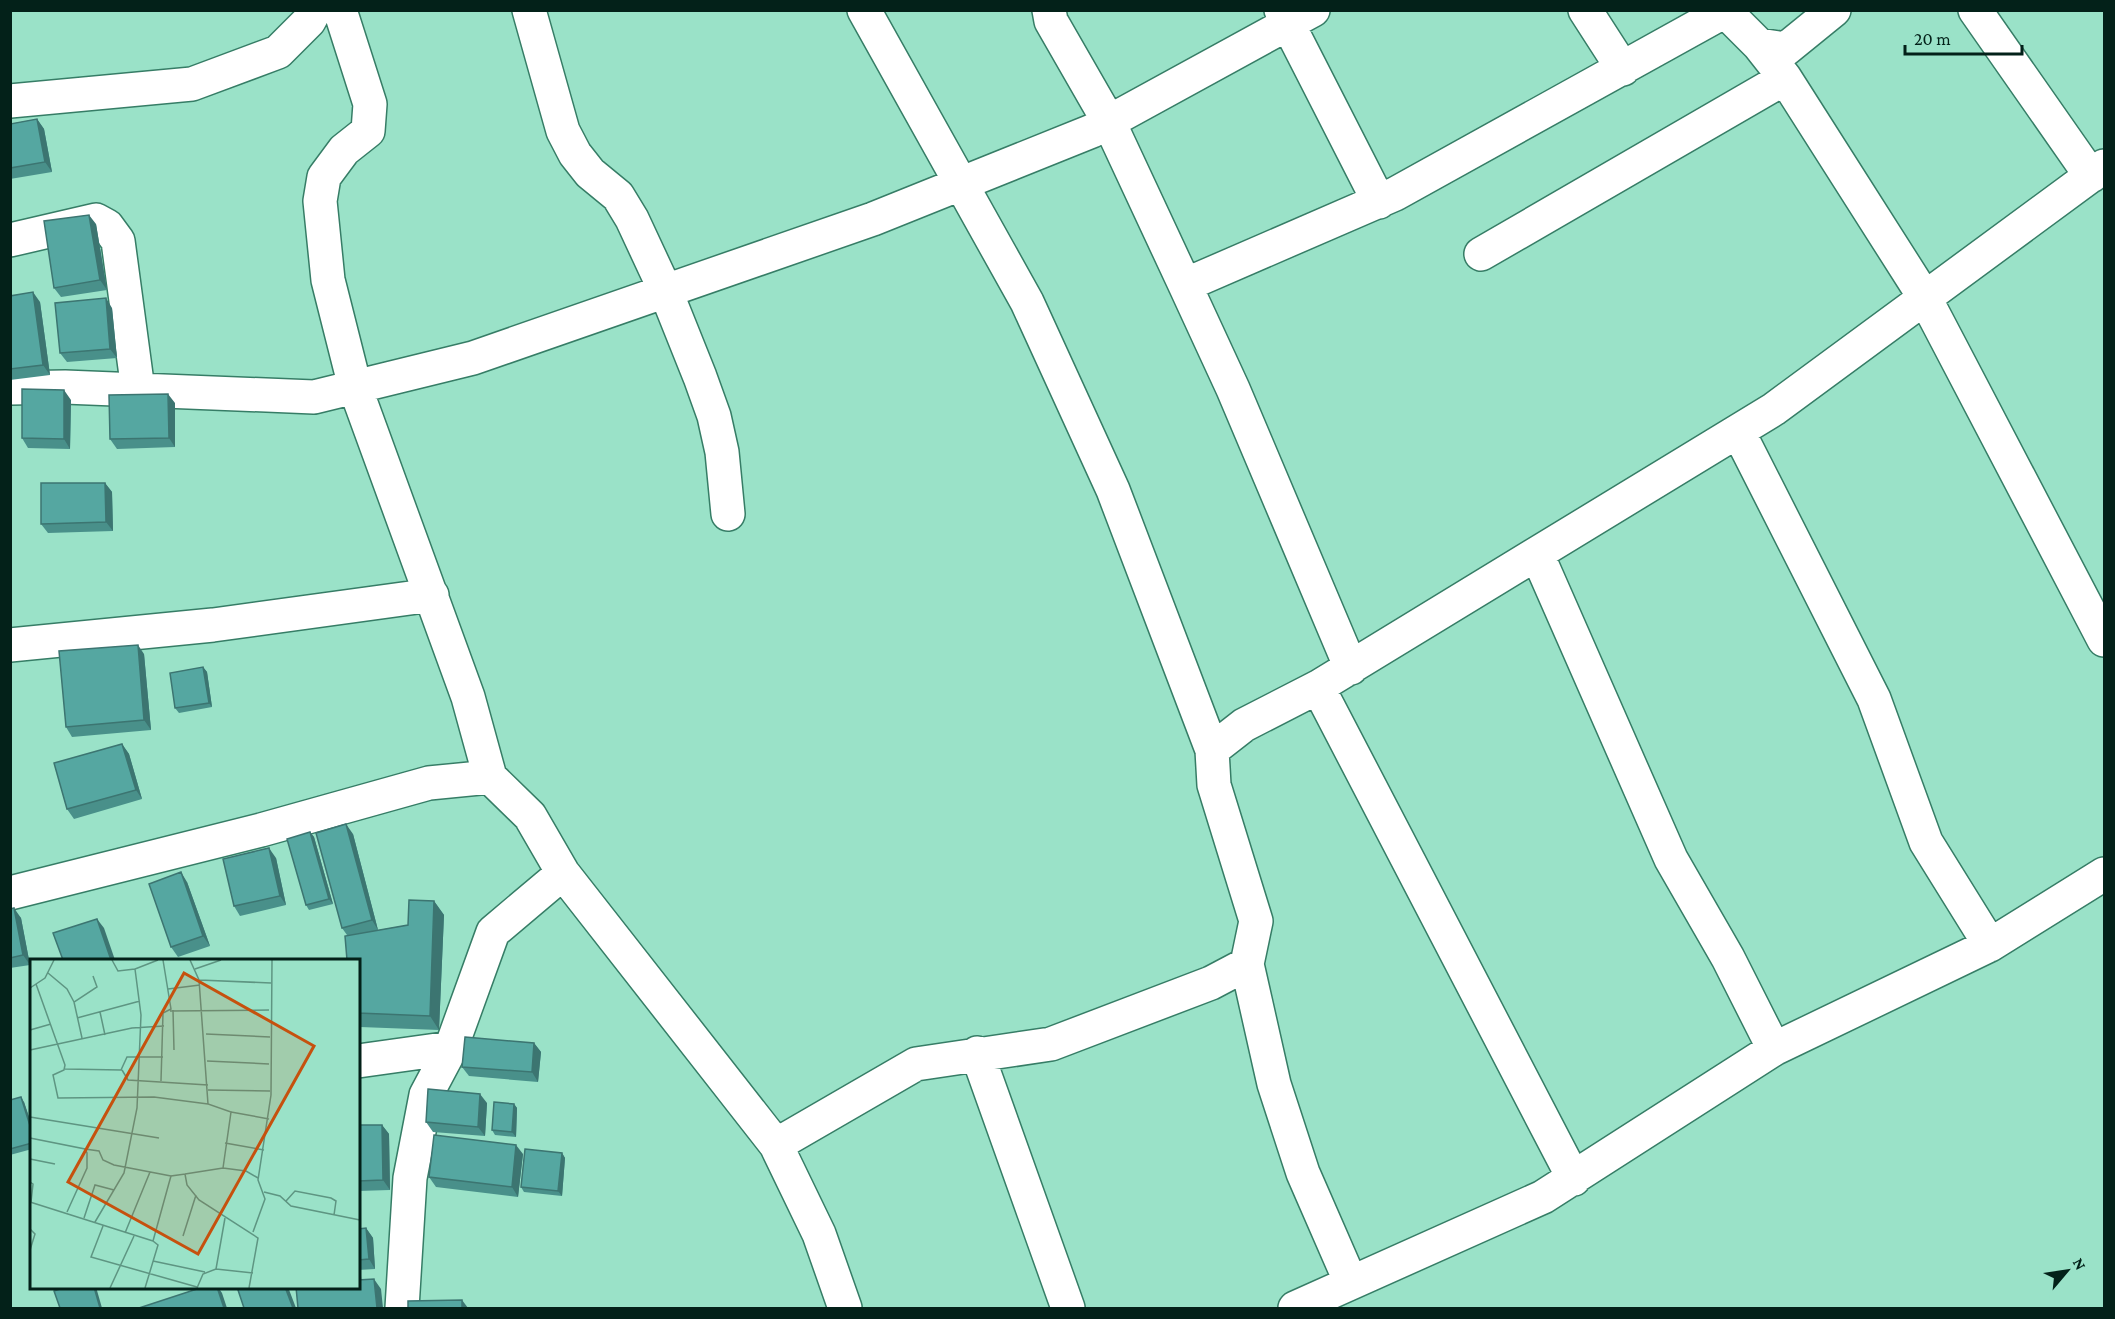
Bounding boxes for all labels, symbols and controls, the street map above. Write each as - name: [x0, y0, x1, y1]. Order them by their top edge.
- scale bar: [1905, 18, 2022, 56]
- text: 20 m: [1914, 29, 1951, 49]
- inset map: [30, 959, 360, 1289]
- north arrow: [2037, 1241, 2097, 1301]
- text: N: [2070, 1255, 2090, 1273]

